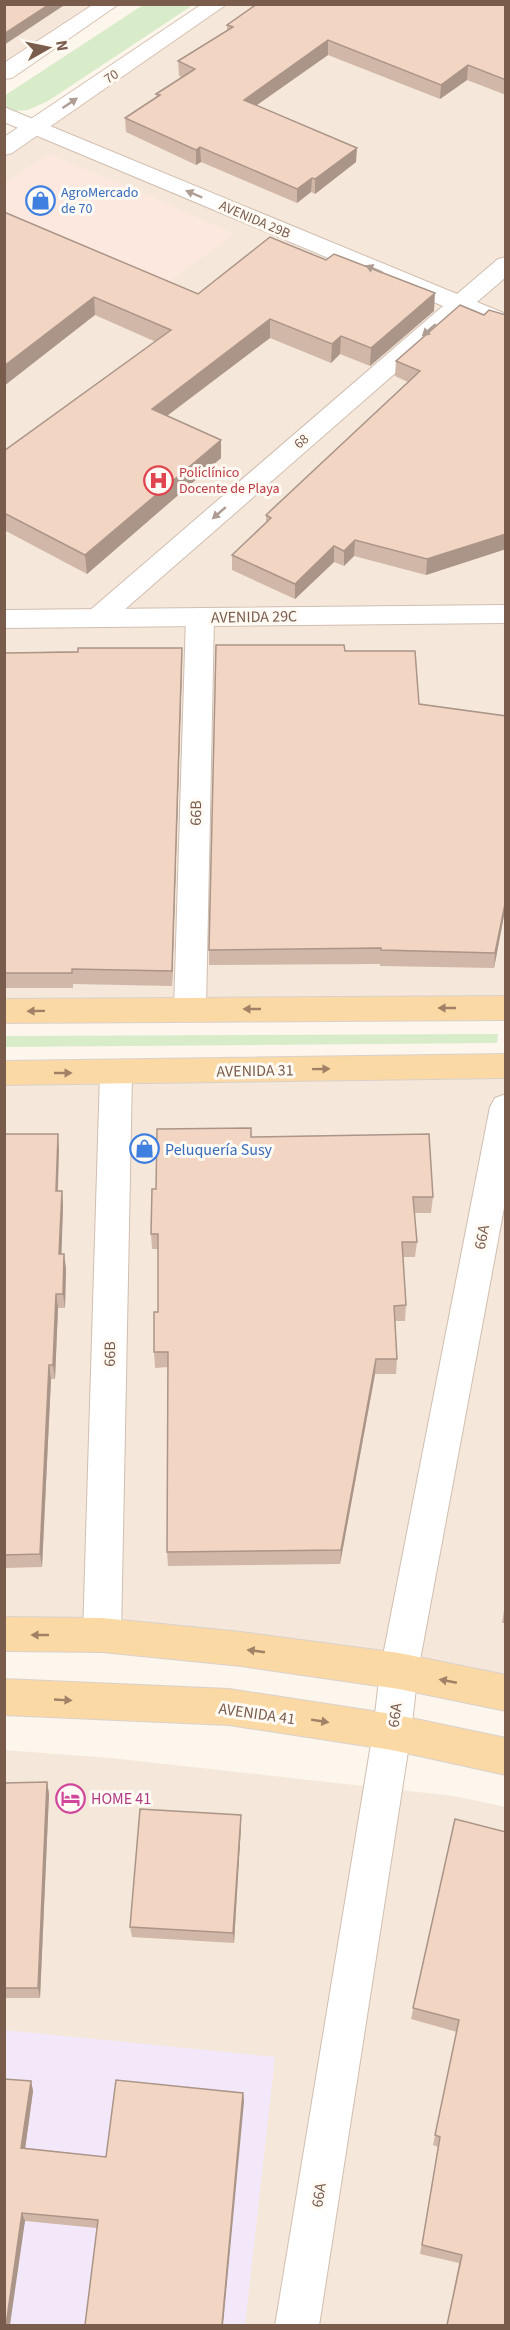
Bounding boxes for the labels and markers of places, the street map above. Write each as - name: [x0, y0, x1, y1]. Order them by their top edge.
- place label: AgroMercado de 70: [61, 183, 138, 219]
- shop icon: AgroMercado de 70: [24, 184, 56, 216]
- place label: Policlínico Docente de Playa: [179, 463, 280, 499]
- hospital icon: Policlínico Docente de Playa: [142, 464, 174, 496]
- shop icon: Peluquería Susy: [128, 1133, 160, 1165]
- place label: Peluquería Susy: [165, 1139, 273, 1161]
- hotel icon: HOME 41: [54, 1782, 86, 1814]
- place label: HOME 41: [91, 1788, 151, 1810]

